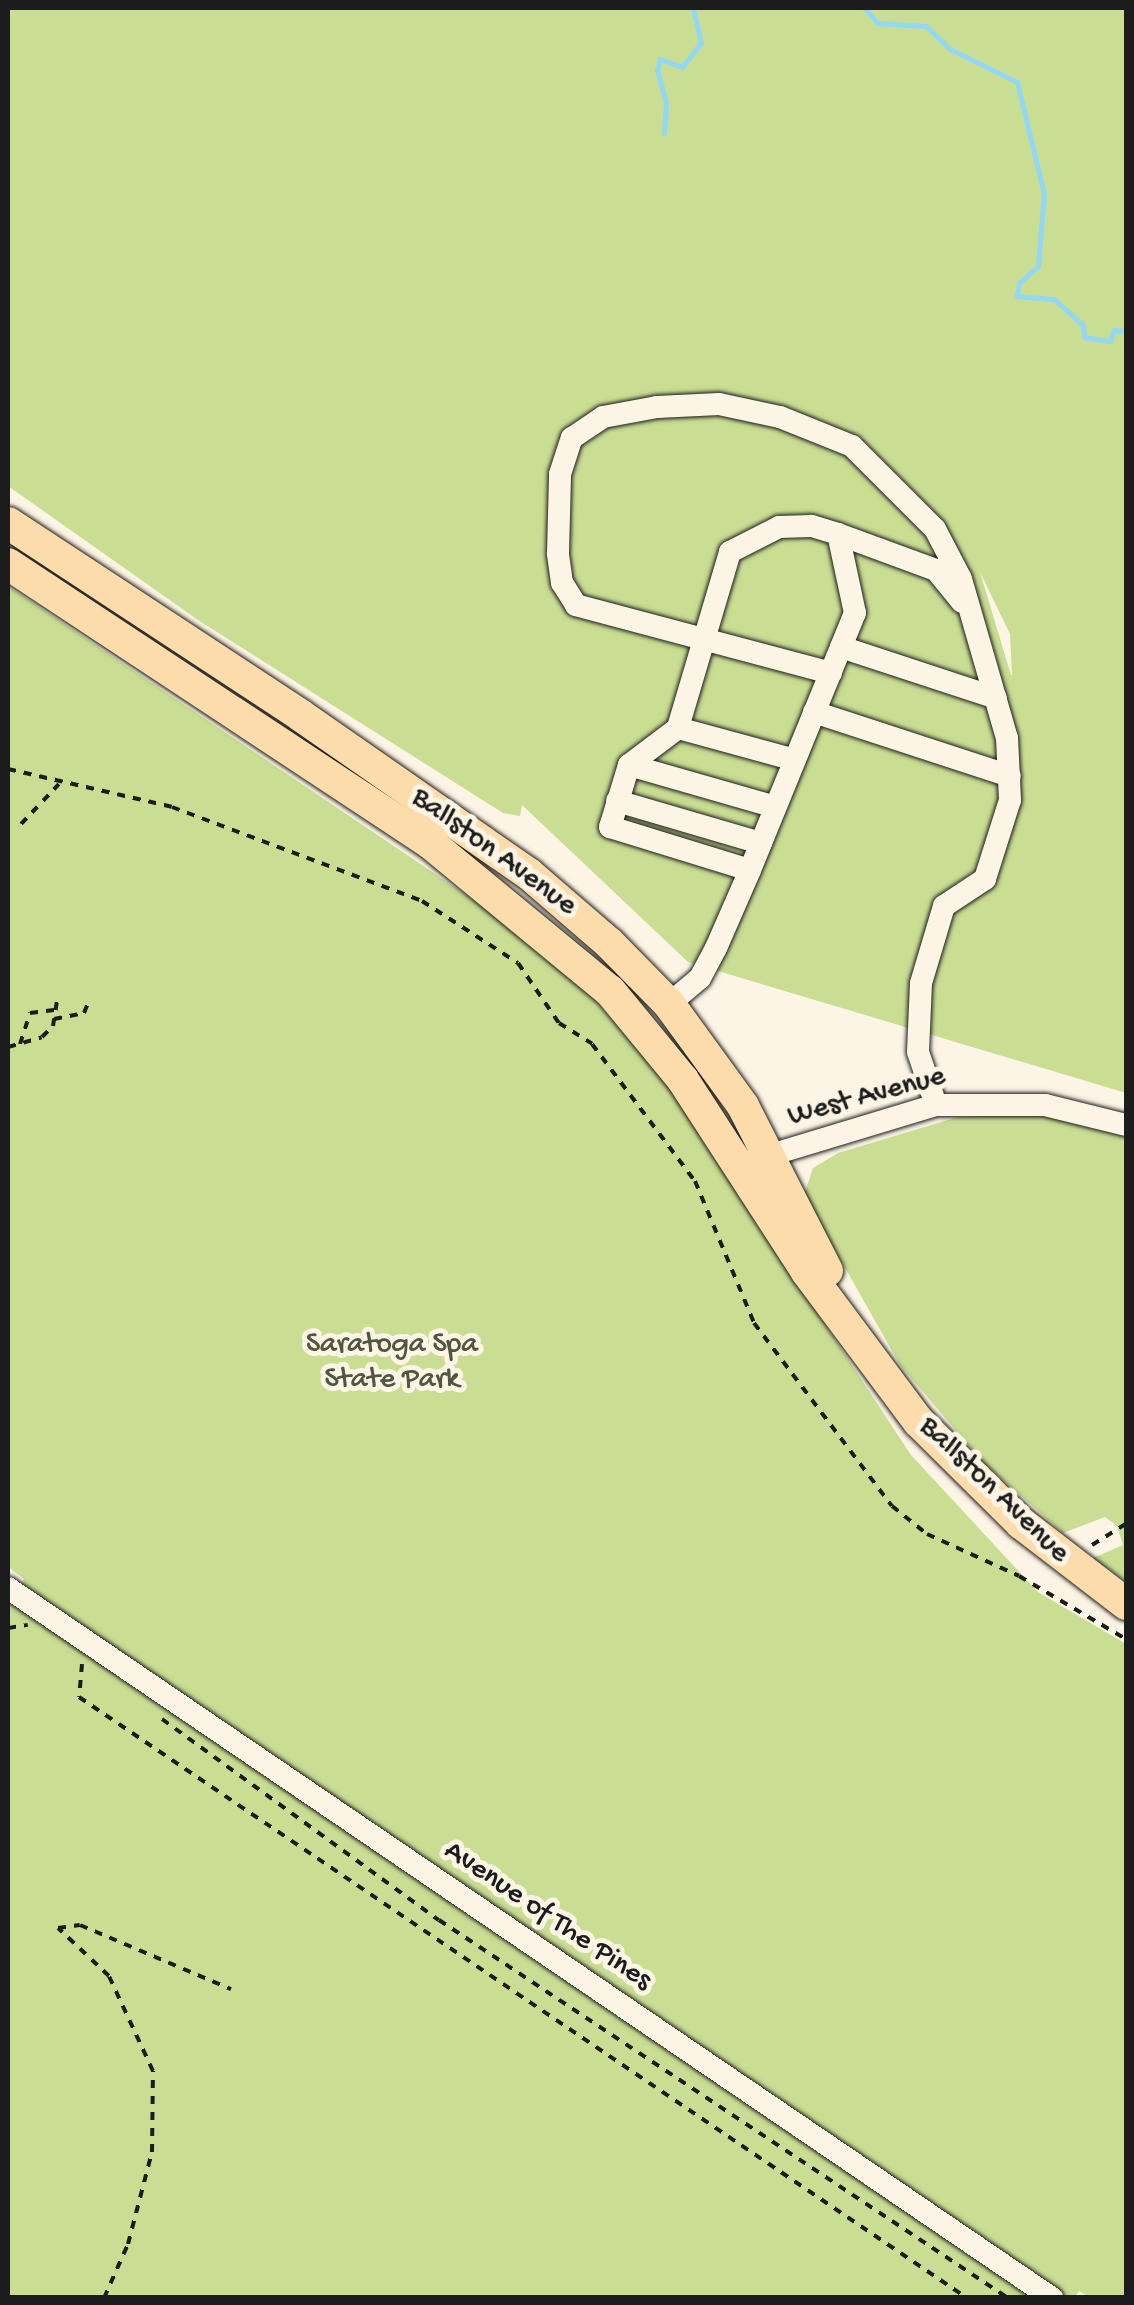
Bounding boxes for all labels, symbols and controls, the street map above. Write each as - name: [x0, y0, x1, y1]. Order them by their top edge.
- street label: Ballston Avenue: [403, 781, 583, 925]
- street label: West Avenue: [784, 1060, 950, 1136]
- park label: Saratoga Spa State Park: [306, 1328, 478, 1398]
- street label: Ballston Avenue: [910, 1410, 1076, 1572]
- street label: Avenue of The Pines: [436, 1834, 658, 2000]

